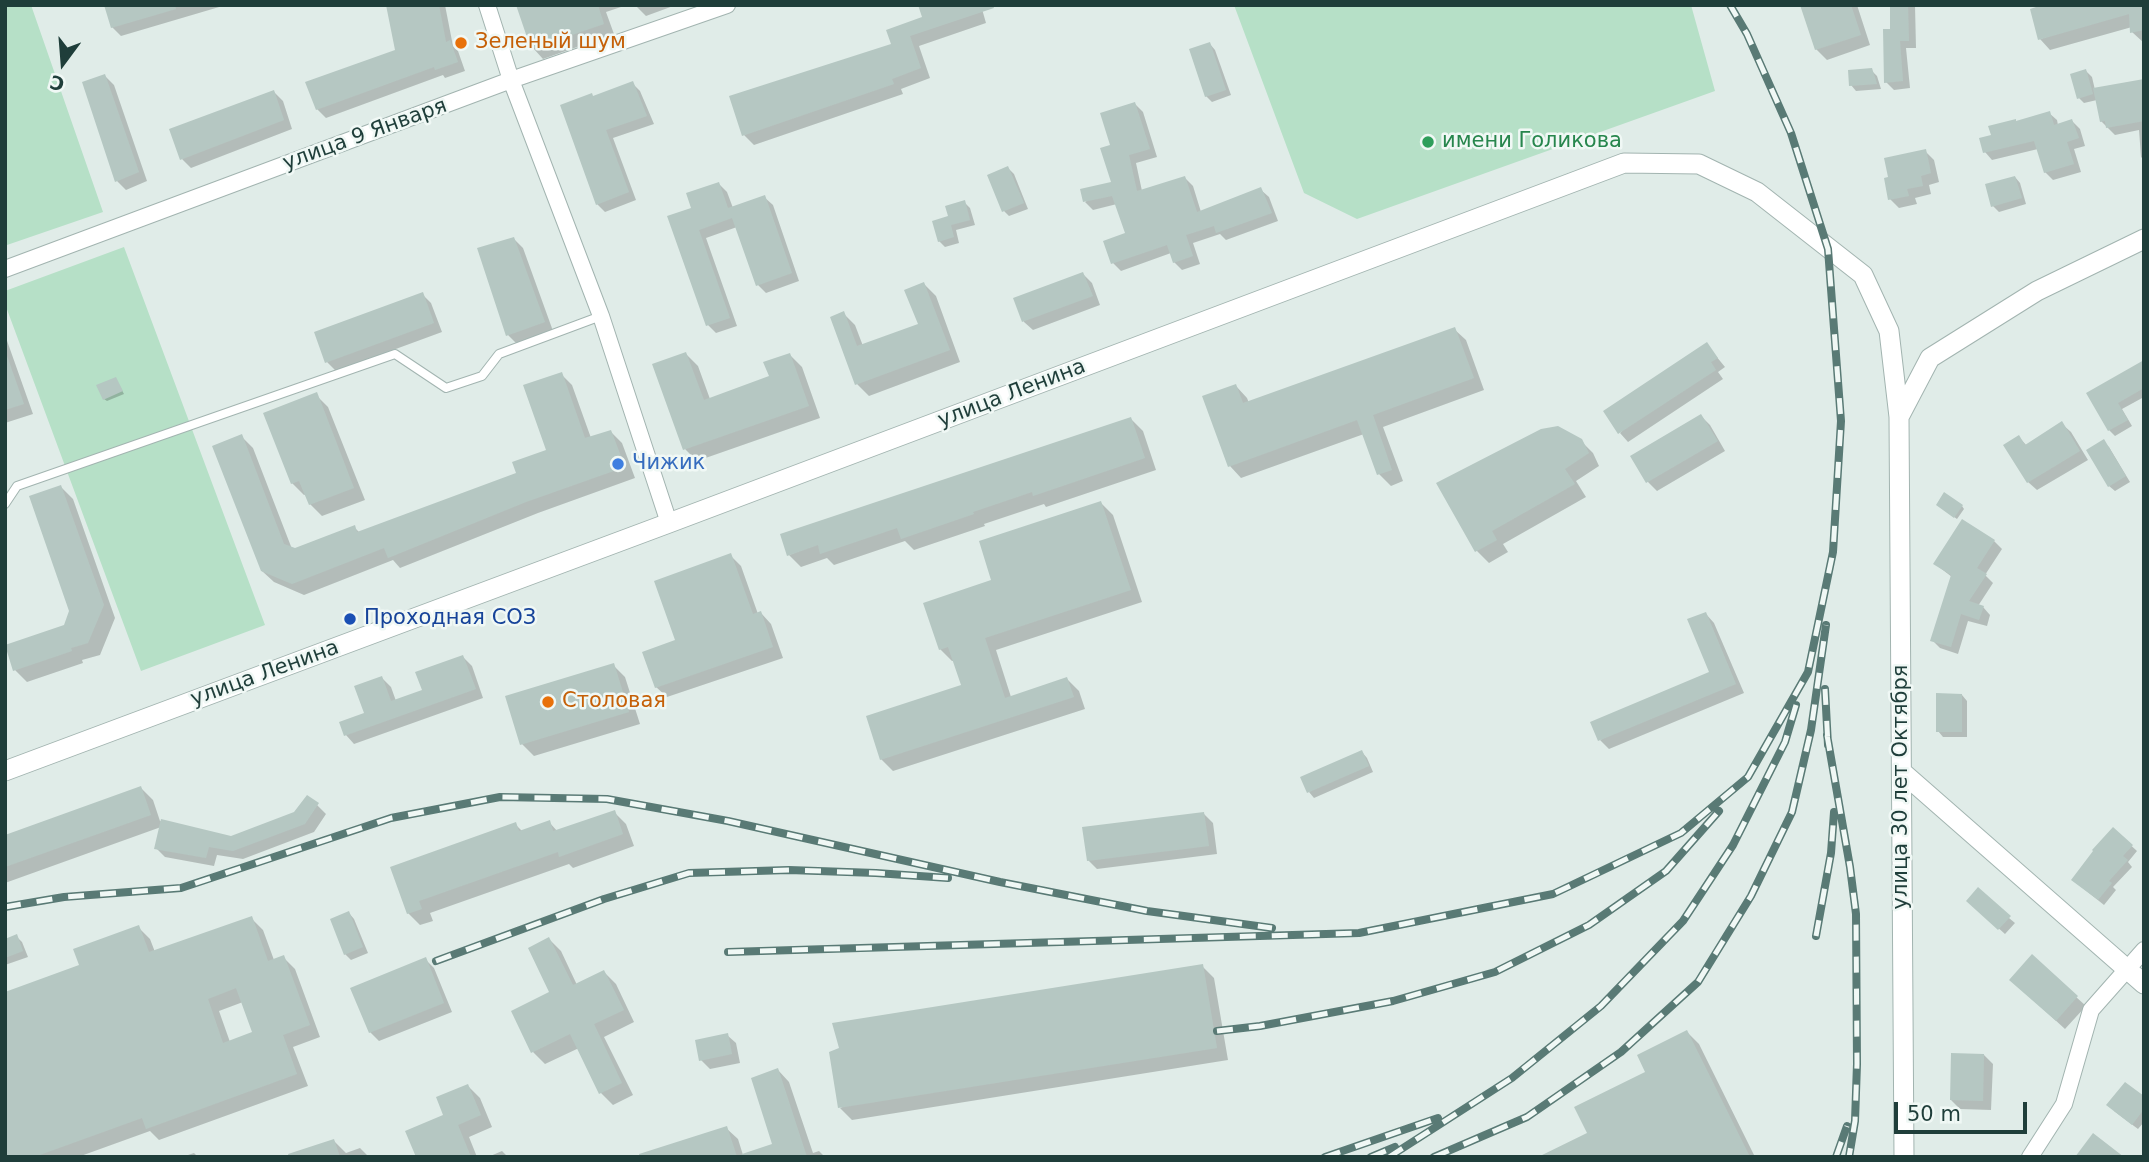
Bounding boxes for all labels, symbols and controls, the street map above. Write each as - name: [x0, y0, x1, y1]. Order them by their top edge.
- north arrow: [28, 28, 98, 98]
- place label: Зеленый шум: [475, 30, 626, 56]
- marker: Зеленый шум: [453, 35, 469, 51]
- text: С: [47, 71, 67, 96]
- street label: улица 9 Января: [279, 94, 451, 176]
- place label: имени Голикова: [1442, 129, 1622, 155]
- marker: имени Голикова: [1420, 134, 1436, 150]
- street label: улица Ленина: [935, 354, 1089, 434]
- place label: Чижик: [632, 451, 705, 477]
- marker: Чижик: [610, 456, 626, 472]
- place label: Проходная СОЗ: [364, 606, 536, 632]
- marker: Проходная СОЗ: [342, 611, 358, 627]
- street label: улица Ленина: [187, 635, 343, 713]
- street label: улица 30 лет Октября: [1889, 665, 1915, 909]
- place label: Столовая: [562, 689, 666, 715]
- marker: Столовая: [540, 694, 556, 710]
- scale bar: [1897, 1088, 2030, 1132]
- text: 50 m: [1907, 1102, 1961, 1126]

